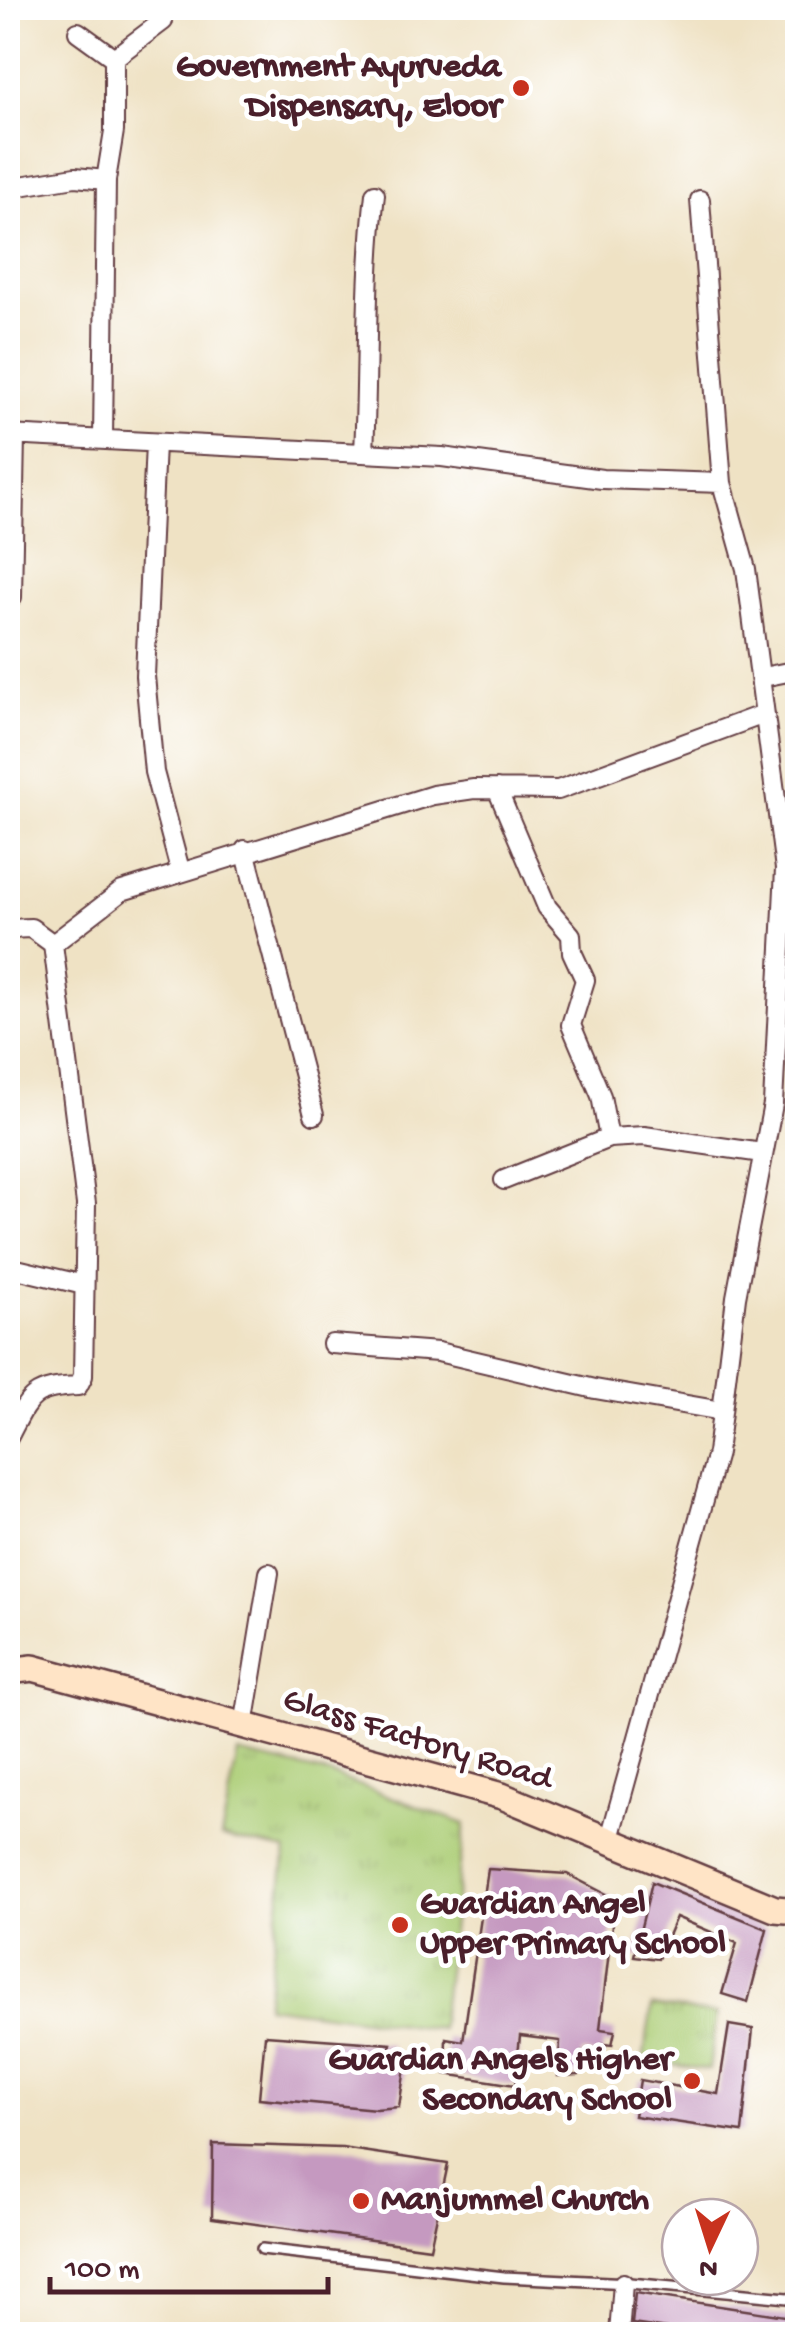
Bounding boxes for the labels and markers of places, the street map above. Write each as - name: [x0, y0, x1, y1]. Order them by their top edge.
- place label: Government Ayurveda Dispensary, Eloor: [176, 48, 505, 129]
- marker: Government Ayurveda Dispensary, Eloor: [510, 77, 532, 99]
- place label: Guardian Angel Upper Primary School: [420, 1885, 726, 1966]
- marker: Guardian Angel Upper Primary School: [389, 1914, 411, 1936]
- place label: Guardian Angels Higher Secondary School: [328, 2041, 676, 2122]
- marker: Guardian Angels Higher Secondary School: [681, 2070, 703, 2092]
- place label: Manjummel Church: [381, 2181, 649, 2222]
- marker: Manjummel Church: [350, 2190, 372, 2212]

